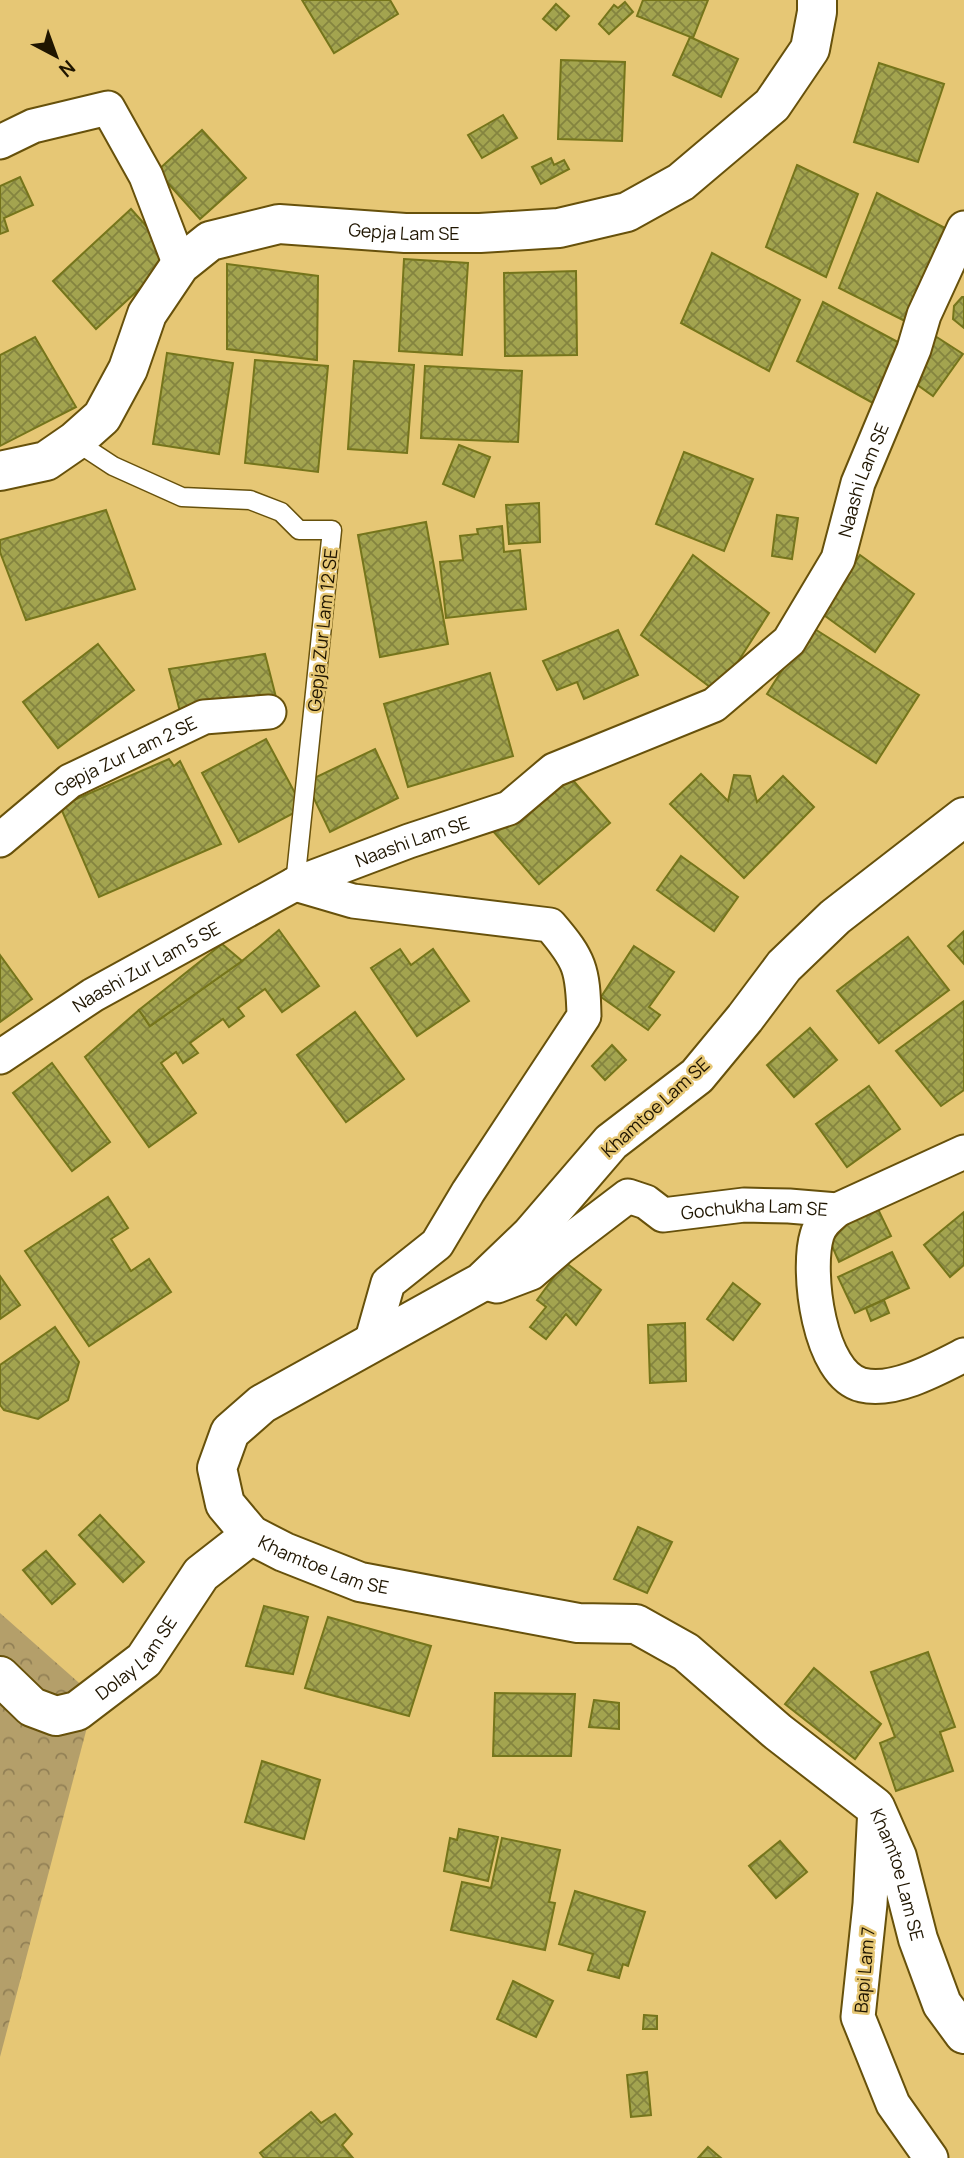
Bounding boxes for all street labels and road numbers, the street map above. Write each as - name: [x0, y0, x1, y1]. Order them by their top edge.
- street label: Gepja Lam SE: [348, 217, 460, 245]
- street label: Naashi Lam SE: [832, 419, 894, 540]
- street label: Gepja Zur Lam 12 SE: [302, 547, 342, 713]
- street label: Gepja Zur Lam 2 SE: [48, 710, 201, 802]
- street label: Naashi Lam SE: [351, 810, 472, 872]
- street label: Naashi Zur Lam 5 SE: [68, 916, 224, 1018]
- street label: Khamtoe Lam SE: [596, 1052, 714, 1162]
- street label: Gochukha Lam SE: [679, 1193, 829, 1225]
- street label: Khamtoe Lam SE: [255, 1529, 391, 1599]
- street label: Dolay Lam SE: [90, 1611, 182, 1705]
- street label: Khamtoe Lam SE: [865, 1805, 930, 1943]
- street label: Bapi Lam 7: [848, 1926, 880, 2014]

